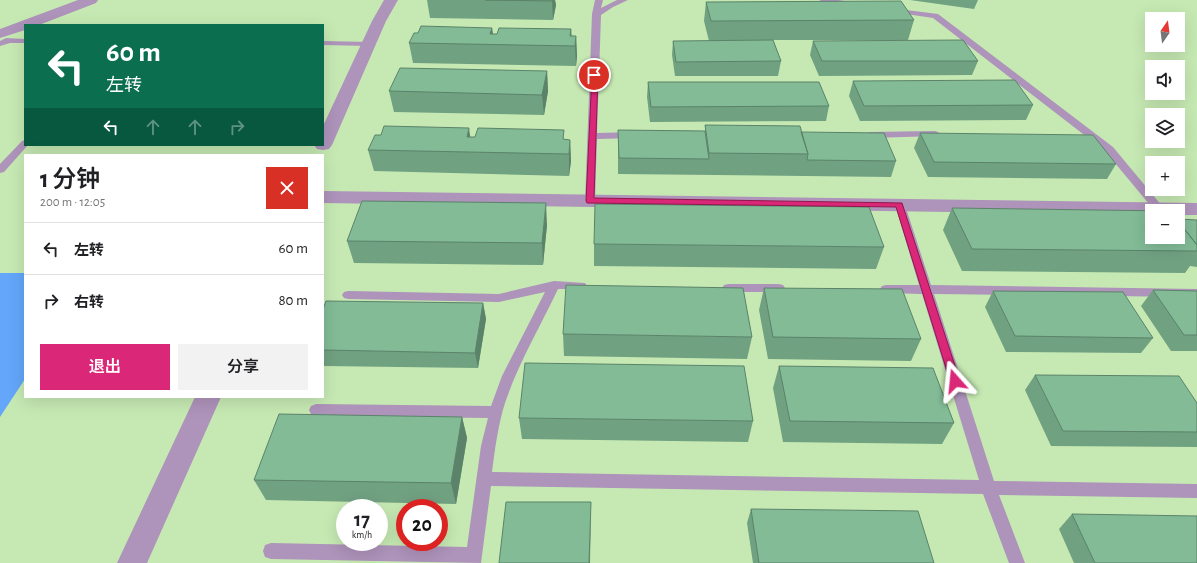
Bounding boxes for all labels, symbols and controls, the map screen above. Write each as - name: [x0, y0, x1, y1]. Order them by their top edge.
- north arrow: [1145, 12, 1185, 52]
- map controls: [1145, 12, 1185, 244]
- text: 60 m: [106, 39, 161, 67]
- icon: left: [40, 40, 92, 92]
- pin: [577, 58, 611, 92]
- button: sound: [1145, 60, 1185, 100]
- icon: arrive: [583, 64, 605, 86]
- text: 左转: [106, 77, 142, 95]
- button: layers: [1145, 108, 1185, 148]
- icon: left: [100, 116, 122, 138]
- icon: ahead: [142, 116, 164, 138]
- icon: ahead: [184, 116, 206, 138]
- icon: right: [226, 116, 248, 138]
- button: +: [1145, 156, 1185, 196]
- button: close: [266, 167, 308, 209]
- text: 1 分钟: [40, 168, 100, 192]
- text: 200 m · 12:05: [40, 196, 105, 209]
- button: −: [1145, 204, 1185, 244]
- icon: left: [40, 238, 62, 260]
- text: 60 m: [279, 241, 308, 256]
- text: 左转: [74, 243, 104, 258]
- icon: right: [40, 290, 62, 312]
- text: 80 m: [278, 293, 308, 308]
- text: 右转: [74, 295, 104, 310]
- button: 退出: [40, 344, 170, 390]
- button: 分享: [178, 344, 308, 390]
- position arrow: [934, 360, 976, 402]
- speed limit sign: 20: [396, 499, 448, 551]
- text: 17: [354, 510, 370, 530]
- text: km/h: [352, 530, 372, 540]

